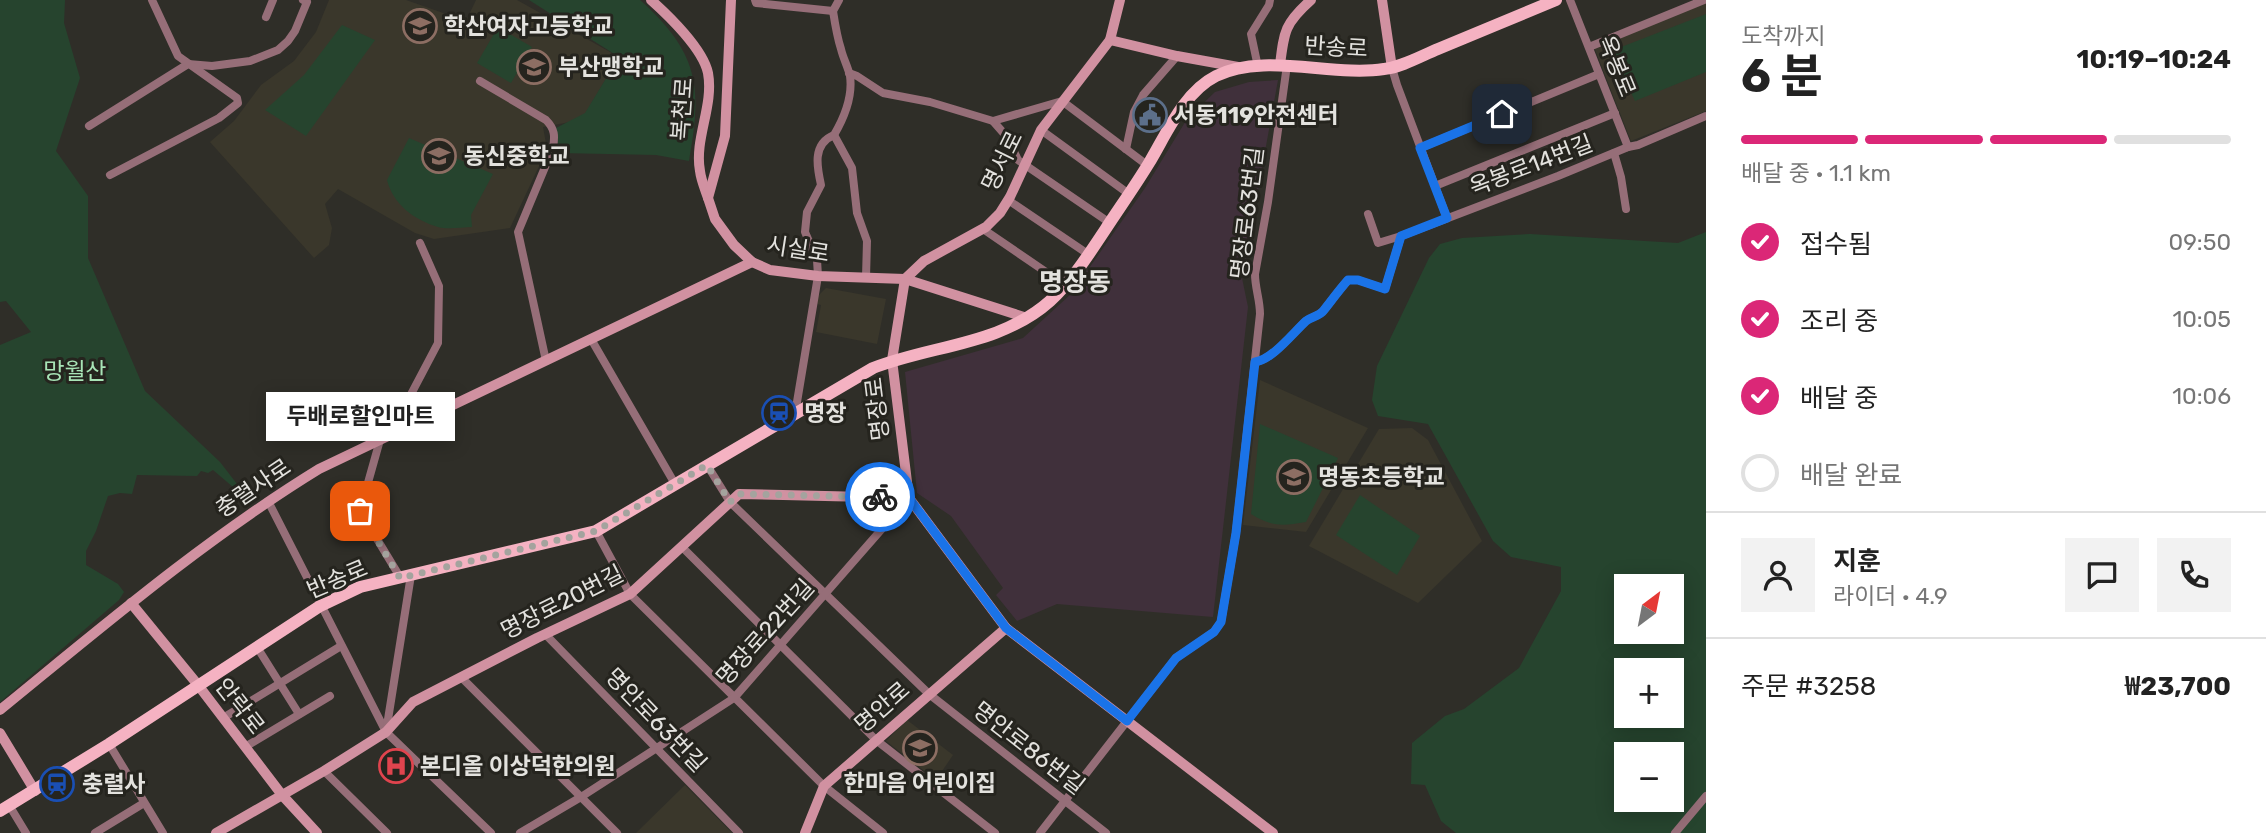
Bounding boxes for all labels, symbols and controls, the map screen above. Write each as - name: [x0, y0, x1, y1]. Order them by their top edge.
- school or university icon: 학산여자고등학교: [401, 7, 439, 45]
- place label: 학산여자고등학교: [444, 12, 613, 40]
- text: 도착까지: [1741, 22, 1826, 50]
- street label: 반송로: [1304, 31, 1368, 63]
- street label: 옥봉로: [1592, 31, 1642, 101]
- text: 10:19–10:24: [2077, 44, 2231, 75]
- school or university icon: 부산맹학교: [515, 48, 553, 86]
- text: 6 분: [1741, 49, 1823, 104]
- place label: 부산맹학교: [558, 53, 664, 81]
- street label: 복천로: [666, 76, 698, 142]
- pin: [1472, 84, 1532, 144]
- icon: home: [1483, 95, 1521, 133]
- public building icon: 서동119안전센터: [1131, 96, 1169, 134]
- place label: 서동119안전센터: [1174, 101, 1339, 129]
- street label: 명서로: [976, 126, 1028, 196]
- street label: 옥봉로14번길: [1465, 129, 1597, 201]
- school or university icon: 동신중학교: [420, 137, 458, 175]
- place label: 동신중학교: [464, 142, 570, 170]
- street label: 명장로63번길: [1225, 145, 1269, 281]
- text: 배달 중 · 1.1 km: [1741, 159, 1891, 187]
- icon: check: [1741, 223, 1779, 261]
- text: 09:50: [2169, 228, 2231, 256]
- text: 접수됨: [1800, 229, 1872, 260]
- street label: 시실로: [764, 230, 832, 268]
- district label: 명장동: [1039, 267, 1111, 298]
- icon: check: [1741, 300, 1779, 338]
- text: 10:05: [2172, 305, 2231, 333]
- text: 조리 중: [1800, 306, 1878, 337]
- park label: 망월산: [43, 357, 107, 385]
- street label: 명장로: [859, 376, 895, 442]
- icon: check: [1741, 377, 1779, 415]
- text: 10:06: [2172, 382, 2231, 410]
- text: 배달 중: [1800, 383, 1878, 414]
- callout: 두배로할인마트: [266, 392, 454, 441]
- station icon: 명장: [760, 394, 798, 432]
- place label: 명장: [804, 399, 846, 427]
- text: 두배로할인마트: [286, 402, 435, 430]
- street label: 충렬사로: [210, 453, 296, 523]
- school or university icon: 명동초등학교: [1275, 458, 1313, 496]
- text: 배달 완료: [1800, 460, 1902, 491]
- courier: [845, 462, 915, 532]
- place label: 명동초등학교: [1318, 463, 1445, 491]
- icon: bike: [861, 478, 899, 516]
- pin: [330, 481, 390, 541]
- icon: bag: [341, 492, 379, 530]
- button: person: [1741, 538, 1815, 612]
- button: chat: [2065, 538, 2139, 612]
- button: phone: [2157, 538, 2231, 612]
- text: 지훈: [1833, 546, 1881, 577]
- street label: 반송로: [302, 554, 372, 604]
- street label: 명장로20번길: [496, 559, 628, 645]
- street label: 명장로22번길: [710, 573, 820, 691]
- north arrow: [1614, 574, 1684, 644]
- map controls: [1614, 574, 1684, 812]
- text: 라이더 · 4.9: [1833, 582, 1948, 610]
- button: +: [1614, 658, 1684, 728]
- street label: 명안로63번길: [600, 662, 712, 778]
- text: 주문 #3258: [1741, 671, 1876, 702]
- text: ₩23,700: [2125, 671, 2231, 702]
- street label: 안락로: [209, 672, 271, 740]
- street label: 명안로: [849, 676, 915, 738]
- street label: 명안로86번길: [967, 696, 1091, 800]
- school or university icon: 한마음 어린이집: [901, 729, 939, 767]
- button: −: [1614, 742, 1684, 812]
- hospital icon: 본디올 이상덕한의원: [377, 747, 415, 785]
- place label: 본디올 이상덕한의원: [420, 752, 615, 780]
- station icon: 충렬사: [38, 765, 76, 803]
- place label: 한마음 어린이집: [843, 769, 997, 797]
- place label: 충렬사: [82, 770, 145, 798]

